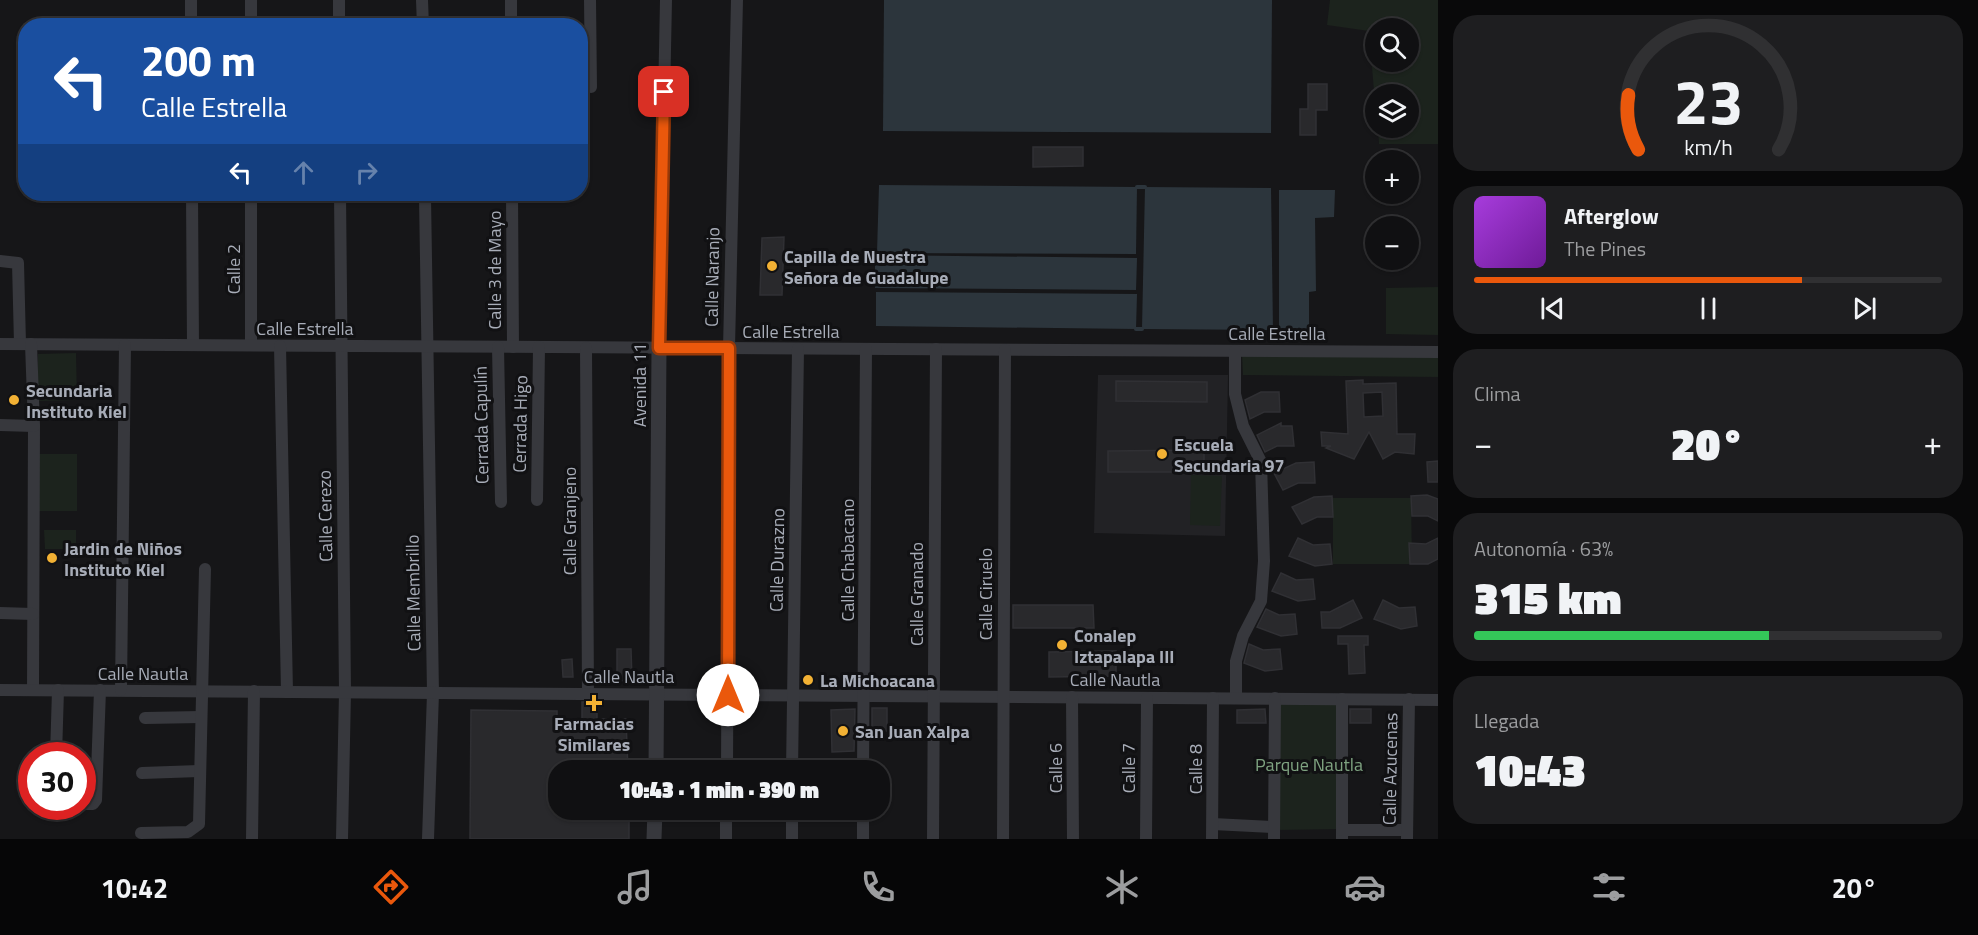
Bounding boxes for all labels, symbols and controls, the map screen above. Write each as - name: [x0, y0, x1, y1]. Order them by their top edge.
- map controls: [1365, 18, 1419, 270]
- button: search: [1365, 18, 1419, 72]
- text: 200 m: [141, 28, 256, 92]
- icon: left: [42, 42, 120, 120]
- text: 23: [1673, 53, 1743, 148]
- pin: [638, 66, 689, 117]
- icon: arrive: [647, 75, 680, 108]
- button: layers: [1365, 84, 1419, 138]
- text: Calle Estrella: [141, 86, 287, 127]
- text: km/h: [1684, 131, 1732, 163]
- button: +: [1365, 150, 1419, 204]
- icon: left: [224, 156, 257, 189]
- icon: ahead: [287, 156, 320, 189]
- icon: right: [350, 156, 383, 189]
- text: Afterglow: [1564, 199, 1659, 233]
- street label: Calle 3 de Mayo: [481, 211, 508, 329]
- button: −: [1365, 216, 1419, 270]
- street label: Calle Naranjo: [698, 227, 726, 327]
- text: The Pines: [1564, 233, 1646, 264]
- place label: Capilla de Nuestra Señora de Guadalupe: [784, 243, 948, 291]
- street label: Calle 2: [220, 244, 247, 294]
- marker: Capilla de Nuestra Señora de Guadalupe: [765, 259, 779, 273]
- icon: previous: [1536, 292, 1569, 325]
- icon: pause: [1692, 292, 1725, 325]
- icon: next: [1848, 292, 1881, 325]
- street label: Calle Estrella: [256, 315, 354, 342]
- street label: Calle Estrella: [742, 318, 840, 345]
- street label: Calle Estrella: [1228, 320, 1326, 347]
- street label: Avenida 11: [626, 343, 653, 427]
- street label: Cerrada Capulín: [466, 366, 496, 484]
- street label: Cerrada Higo: [506, 375, 534, 473]
- place label: Secundaria Instituto Kiel: [26, 377, 127, 425]
- text: Clima: [1474, 378, 1521, 409]
- marker: Secundaria Instituto Kiel: [7, 393, 21, 407]
- text: 20°: [1671, 409, 1745, 477]
- text: −: [1474, 418, 1492, 468]
- text: +: [1924, 418, 1942, 468]
- place label: Escuela Secundaria 97: [1174, 431, 1285, 479]
- marker: Escuela Secundaria 97: [1155, 447, 1169, 461]
- street label: Calle Granjeno: [556, 467, 583, 575]
- street label: Calle Cerezo: [311, 470, 339, 562]
- street label: Calle Chabacano: [834, 498, 861, 622]
- street label: Calle Durazno: [763, 508, 791, 612]
- text: Autonomía · 63%: [1474, 533, 1613, 564]
- street label: Calle Membrillo: [398, 534, 428, 652]
- place label: Jardin de Niños Instituto Kiel: [64, 535, 182, 583]
- street label: Calle Granado: [903, 542, 930, 646]
- street label: Calle Ciruelo: [972, 548, 999, 640]
- marker: Jardin de Niños Instituto Kiel: [45, 551, 59, 565]
- text: 315 km: [1474, 563, 1622, 631]
- place label: Conalep Iztapalapa III: [1074, 622, 1175, 670]
- marker: Conalep Iztapalapa III: [1055, 638, 1069, 652]
- street label: Calle Nautla: [98, 660, 188, 687]
- street label: Calle Nautla: [584, 663, 674, 690]
- position arrow: [696, 663, 760, 727]
- street label: Calle Nautla: [1070, 666, 1160, 693]
- place label: La Michoacana: [820, 667, 935, 694]
- marker: La Michoacana: [801, 673, 815, 687]
- marker: Farmacias Similares: [587, 696, 601, 710]
- text: Llegada: [1474, 705, 1539, 736]
- place label: Farmacias Similares: [554, 710, 634, 758]
- street label: Calle Azucenas: [1376, 712, 1404, 826]
- place label: San Juan Xalpa: [855, 718, 970, 745]
- marker: San Juan Xalpa: [836, 724, 850, 738]
- text: 10:43: [1474, 735, 1586, 803]
- speed limit sign: 30: [18, 742, 96, 820]
- street label: Calle 6: [1042, 743, 1069, 793]
- street label: Calle 7: [1115, 743, 1142, 793]
- street label: Calle 8: [1182, 744, 1209, 794]
- park label: Parque Nautla: [1255, 751, 1363, 778]
- text: 10:43 · 1 min · 390 m: [619, 773, 819, 807]
- icon: directions: [370, 866, 412, 908]
- icon: music: [614, 866, 656, 908]
- icon: phone: [857, 866, 899, 908]
- icon: climate: [1101, 866, 1143, 908]
- icon: car: [1344, 866, 1386, 908]
- icon: filters: [1588, 866, 1630, 908]
- text: 10:42: [101, 867, 168, 908]
- text: 20°: [1832, 867, 1877, 908]

